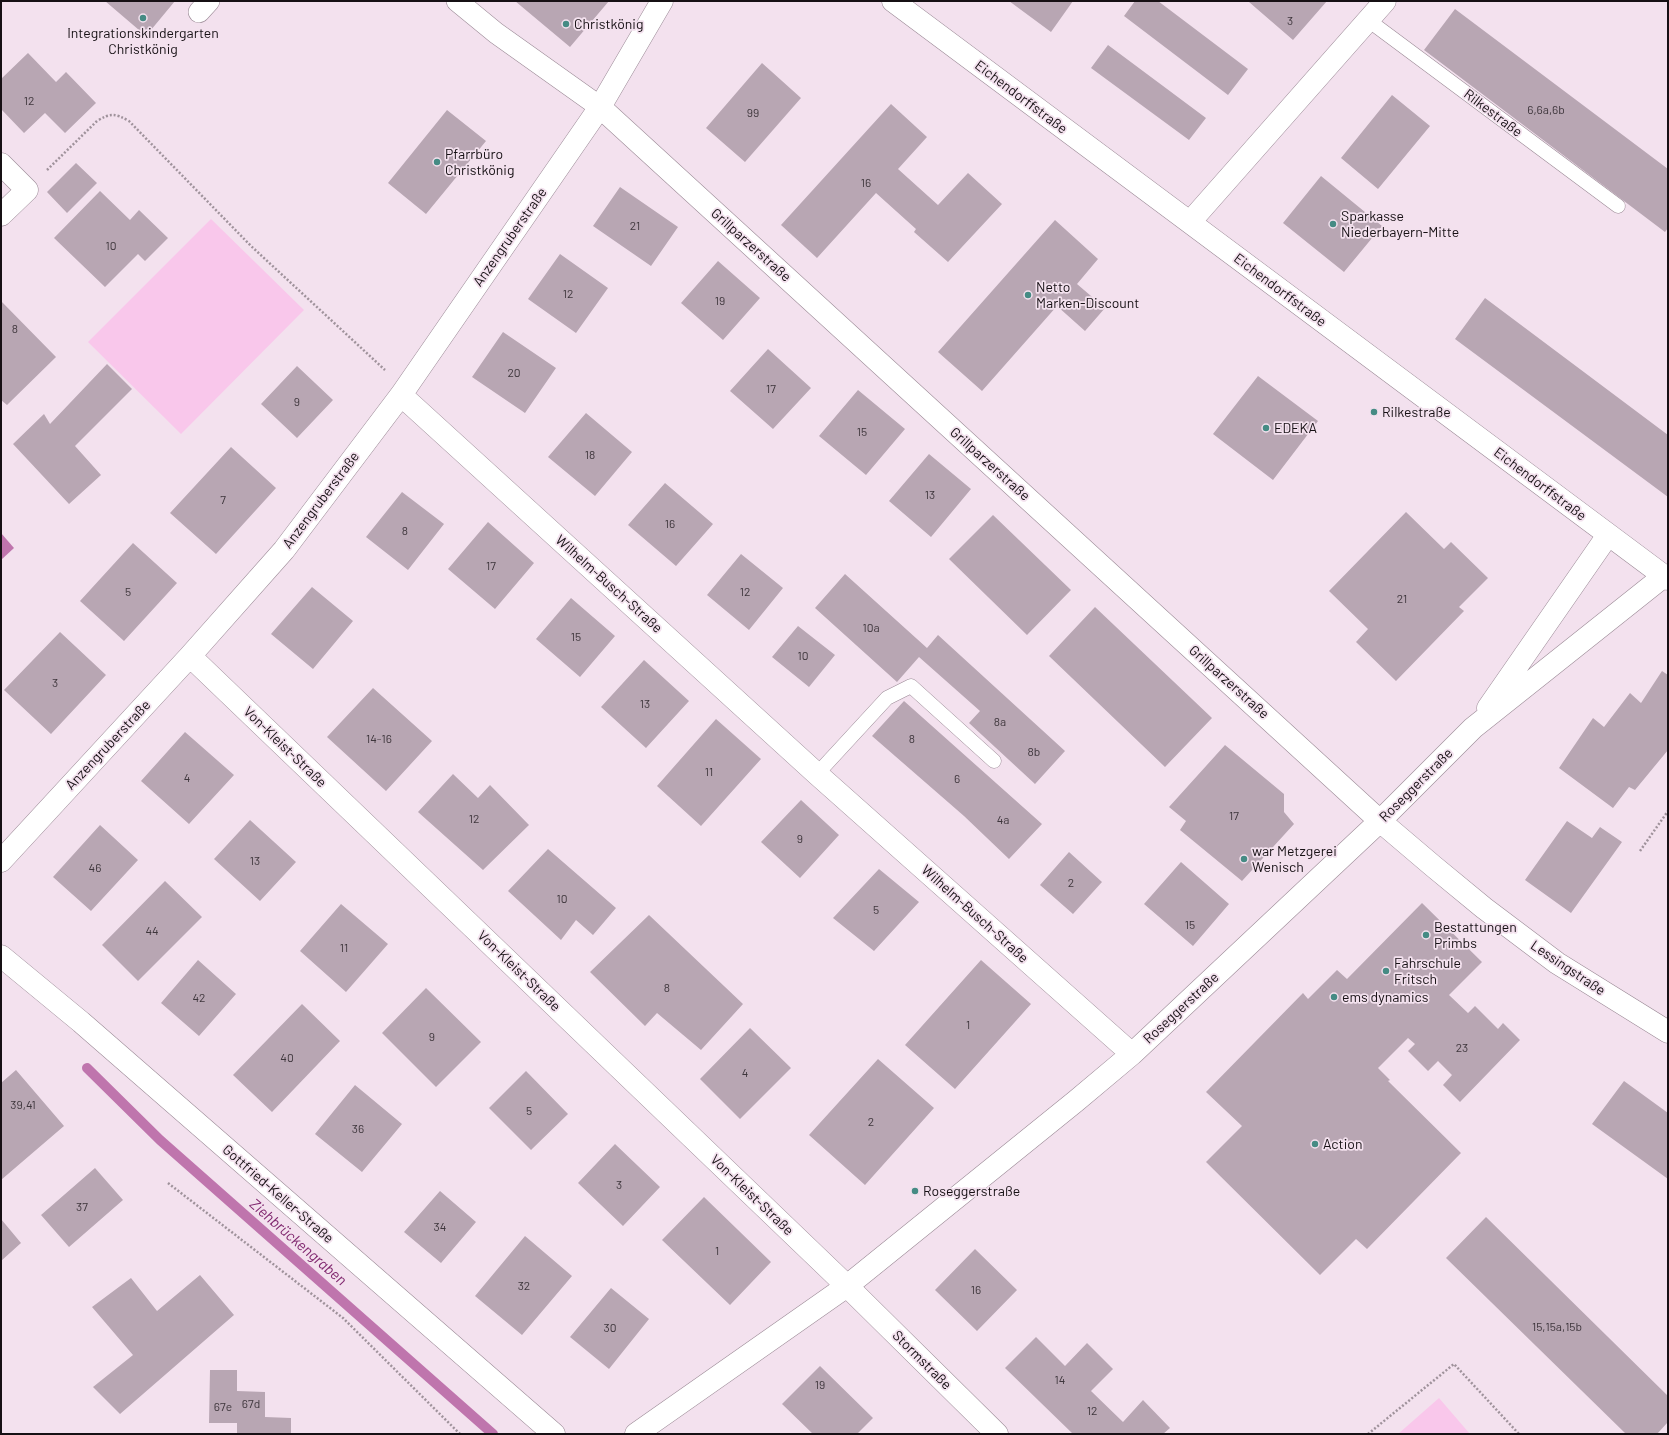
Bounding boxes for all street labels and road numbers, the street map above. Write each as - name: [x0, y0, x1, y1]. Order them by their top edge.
- street label: Eichendorffstraße: [972, 57, 1070, 137]
- street label: Rilkestraße: [1460, 86, 1526, 140]
- street label: Anzengruberstraße: [470, 184, 550, 290]
- street label: Grillparzerstraße: [708, 205, 794, 285]
- street label: Eichendorffstraße: [1231, 250, 1329, 330]
- street label: Grillparzerstraße: [947, 424, 1033, 504]
- street label: Eichendorffstraße: [1491, 444, 1589, 524]
- street label: Anzengruberstraße: [279, 448, 363, 552]
- street label: Wilhelm-Busch-Straße: [552, 532, 666, 636]
- street label: Grillparzerstraße: [1186, 642, 1272, 722]
- street label: Anzengruberstraße: [62, 697, 154, 793]
- street label: Von-Kleist-Straße: [240, 703, 330, 791]
- street label: Roseggerstraße: [1376, 745, 1456, 825]
- street label: Wilhelm-Busch-Straße: [918, 862, 1032, 966]
- street label: Von-Kleist-Straße: [474, 927, 564, 1015]
- street label: Lessingstraße: [1528, 937, 1608, 999]
- street label: Roseggerstraße: [1140, 969, 1222, 1047]
- street label: Gottfried-Keller-Straße: [219, 1141, 337, 1247]
- street label: Von-Kleist-Straße: [707, 1151, 797, 1239]
- street label: Stormstraße: [889, 1327, 955, 1393]

